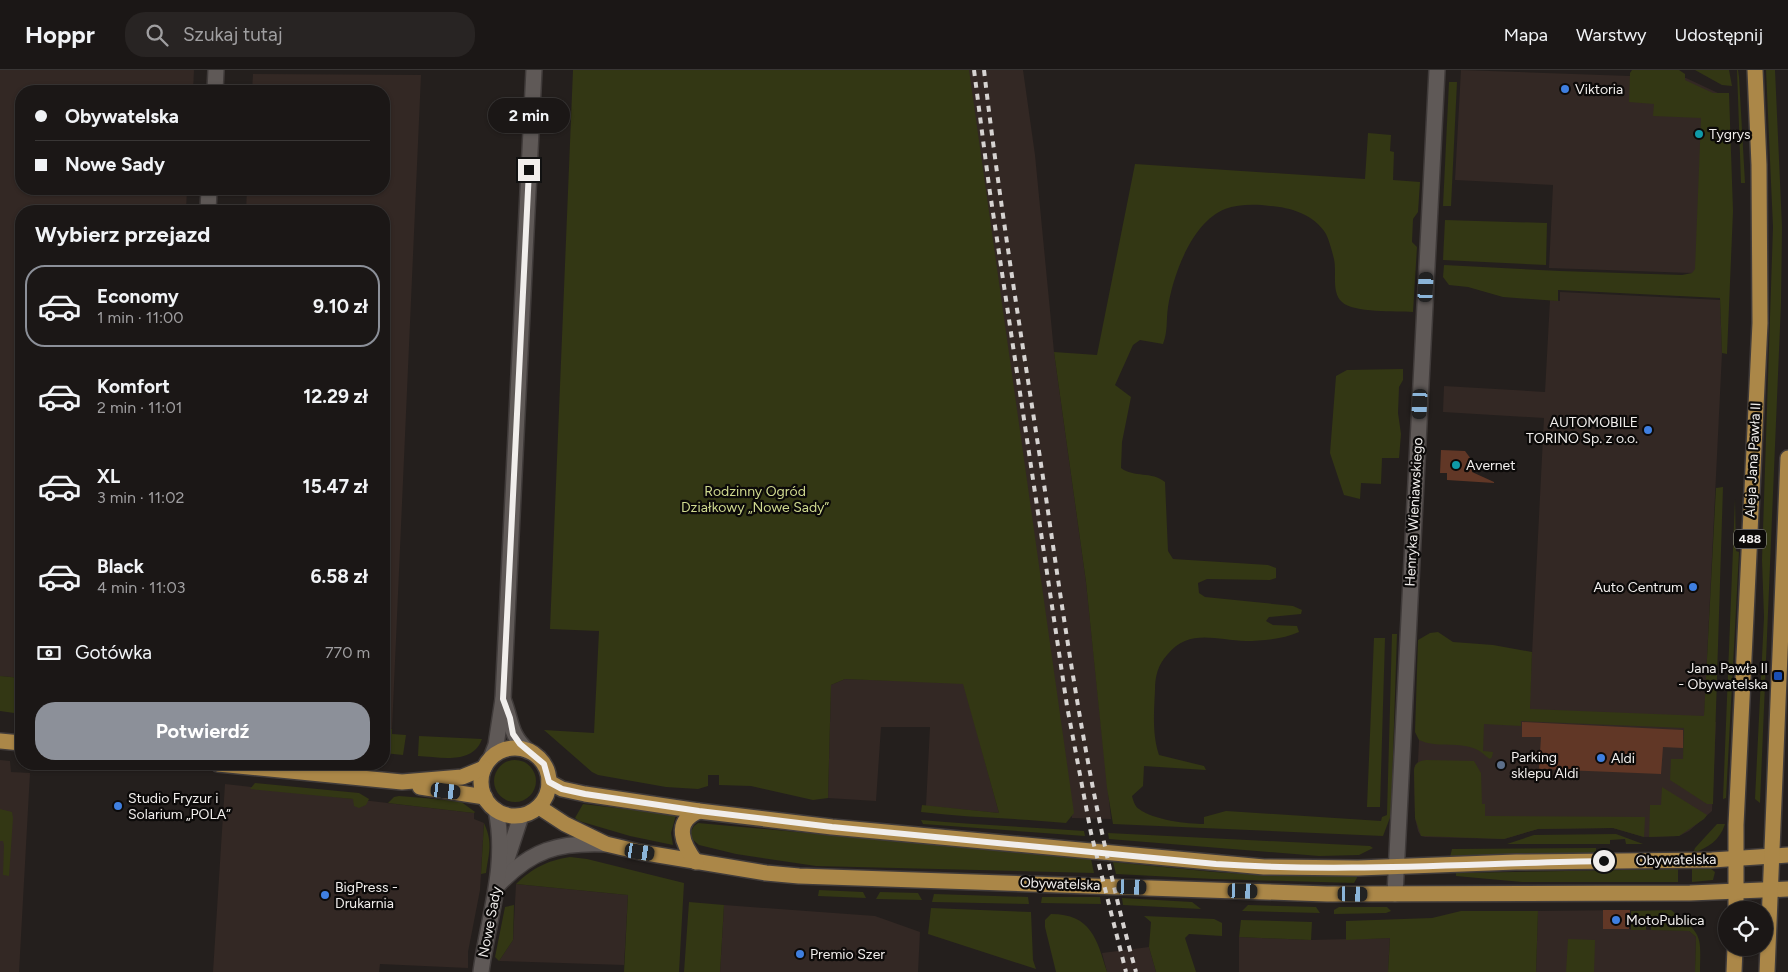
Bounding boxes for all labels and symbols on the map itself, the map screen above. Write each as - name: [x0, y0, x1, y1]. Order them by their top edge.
- place label: Viktoria: [1575, 81, 1623, 98]
- marker: Viktoria: [1559, 83, 1571, 95]
- callout: 2 min: [488, 98, 570, 132]
- place label: Tygrys: [1709, 126, 1751, 143]
- marker: Tygrys: [1693, 128, 1705, 140]
- route end: [518, 159, 540, 181]
- car: [1417, 272, 1434, 302]
- car: [1411, 389, 1428, 419]
- street label: Aleja Jana Pawła II: [1741, 402, 1765, 518]
- place label: AUTOMOBILE TORINO Sp. z o.o.: [1526, 414, 1638, 447]
- marker: AUTOMOBILE TORINO Sp. z o.o.: [1642, 424, 1654, 436]
- street label: Henryka Wieniawskiego: [1402, 437, 1426, 587]
- place label: Avernet: [1466, 457, 1516, 474]
- marker: Avernet: [1450, 459, 1462, 471]
- park label: Rodzinny Ogród Działkowy „Nowe Sady”: [681, 483, 829, 516]
- road number: 488: [1734, 529, 1766, 548]
- place label: Auto Centrum: [1594, 579, 1683, 596]
- marker: Auto Centrum: [1687, 581, 1699, 593]
- place label: Jana Pawła II - Obywatelska: [1678, 660, 1768, 693]
- marker: Jana Pawła II - Obywatelska: [1772, 670, 1784, 682]
- place label: Parking sklepu Aldi: [1511, 749, 1579, 782]
- place label: Aldi: [1611, 750, 1635, 767]
- marker: Aldi: [1595, 752, 1607, 764]
- marker: Parking sklepu Aldi: [1495, 759, 1507, 771]
- car: [430, 782, 461, 800]
- place label: Studio Fryzur i Solarium „POLA”: [128, 790, 231, 823]
- marker: Studio Fryzur i Solarium „POLA”: [112, 800, 124, 812]
- car: [624, 842, 655, 862]
- route start: [1593, 850, 1615, 872]
- street label: Obywatelska: [1636, 851, 1716, 869]
- street label: Obywatelska: [1019, 874, 1101, 894]
- place label: BigPress - Drukarnia: [335, 879, 398, 912]
- car: [1116, 879, 1147, 895]
- car: [1227, 883, 1258, 899]
- street label: Nowe Sady: [475, 884, 505, 959]
- car: [1337, 886, 1368, 902]
- marker: BigPress - Drukarnia: [319, 889, 331, 901]
- place label: MotoPublica: [1626, 912, 1704, 929]
- marker: MotoPublica: [1610, 914, 1622, 926]
- place label: Premio Szer: [810, 946, 885, 963]
- marker: Premio Szer: [794, 948, 806, 960]

